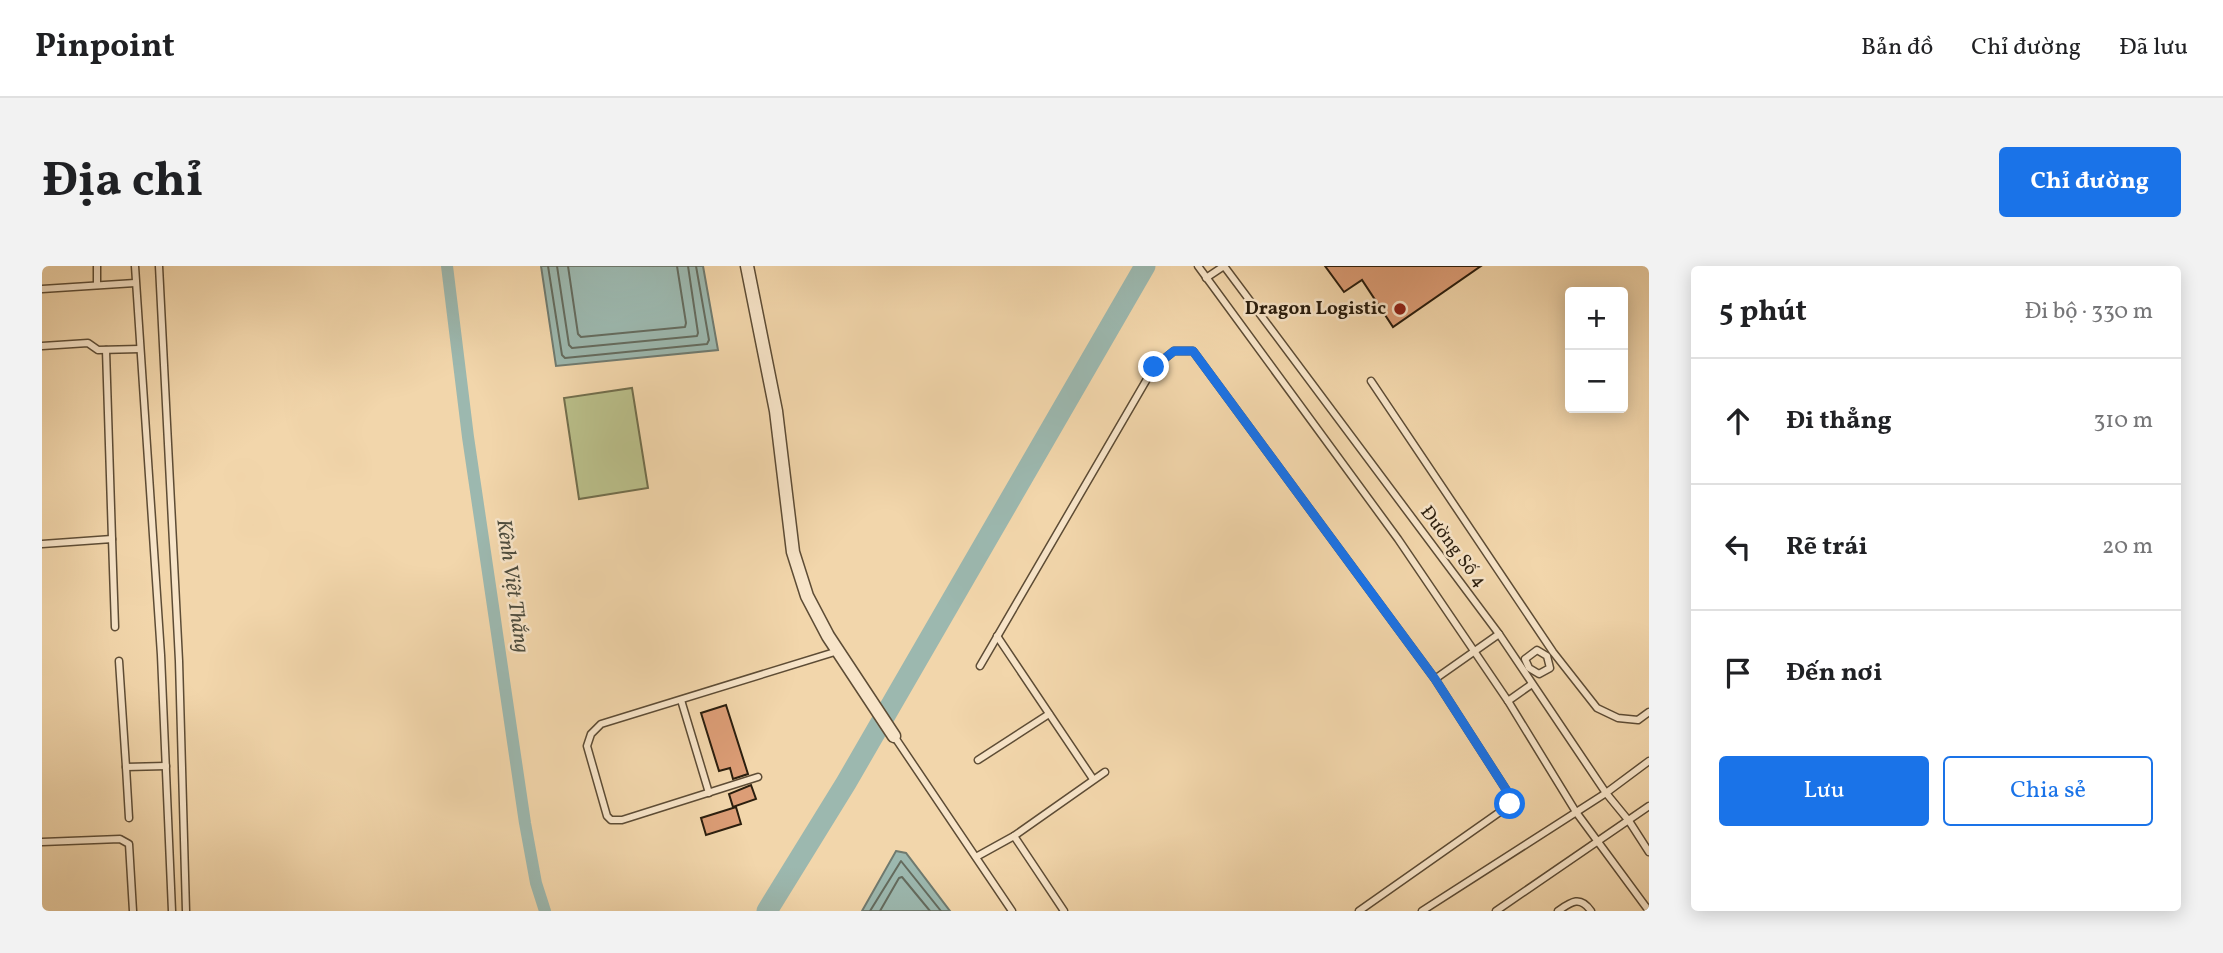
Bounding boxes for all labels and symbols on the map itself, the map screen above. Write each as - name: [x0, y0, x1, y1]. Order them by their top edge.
- place label: Dragon Logistic: [1245, 296, 1386, 322]
- marker: Dragon Logistic: [1392, 301, 1408, 317]
- route end: [1138, 351, 1169, 382]
- street label: Đường Số 4: [1414, 501, 1492, 593]
- water label: Kênh Việt Thắng: [488, 517, 536, 655]
- route start: [1494, 788, 1525, 819]

